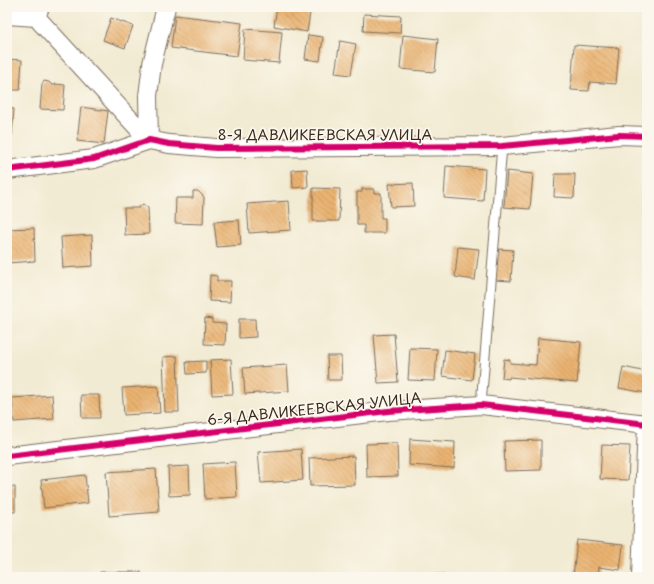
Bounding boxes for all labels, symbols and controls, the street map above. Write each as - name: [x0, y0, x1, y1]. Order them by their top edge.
- street label: 8-Я ДАВЛИКЕЕВСКАЯ УЛИЦА: [218, 124, 432, 145]
- street label: 6-Я ДАВЛИКЕЕВСКАЯ УЛИЦА: [206, 387, 422, 430]

